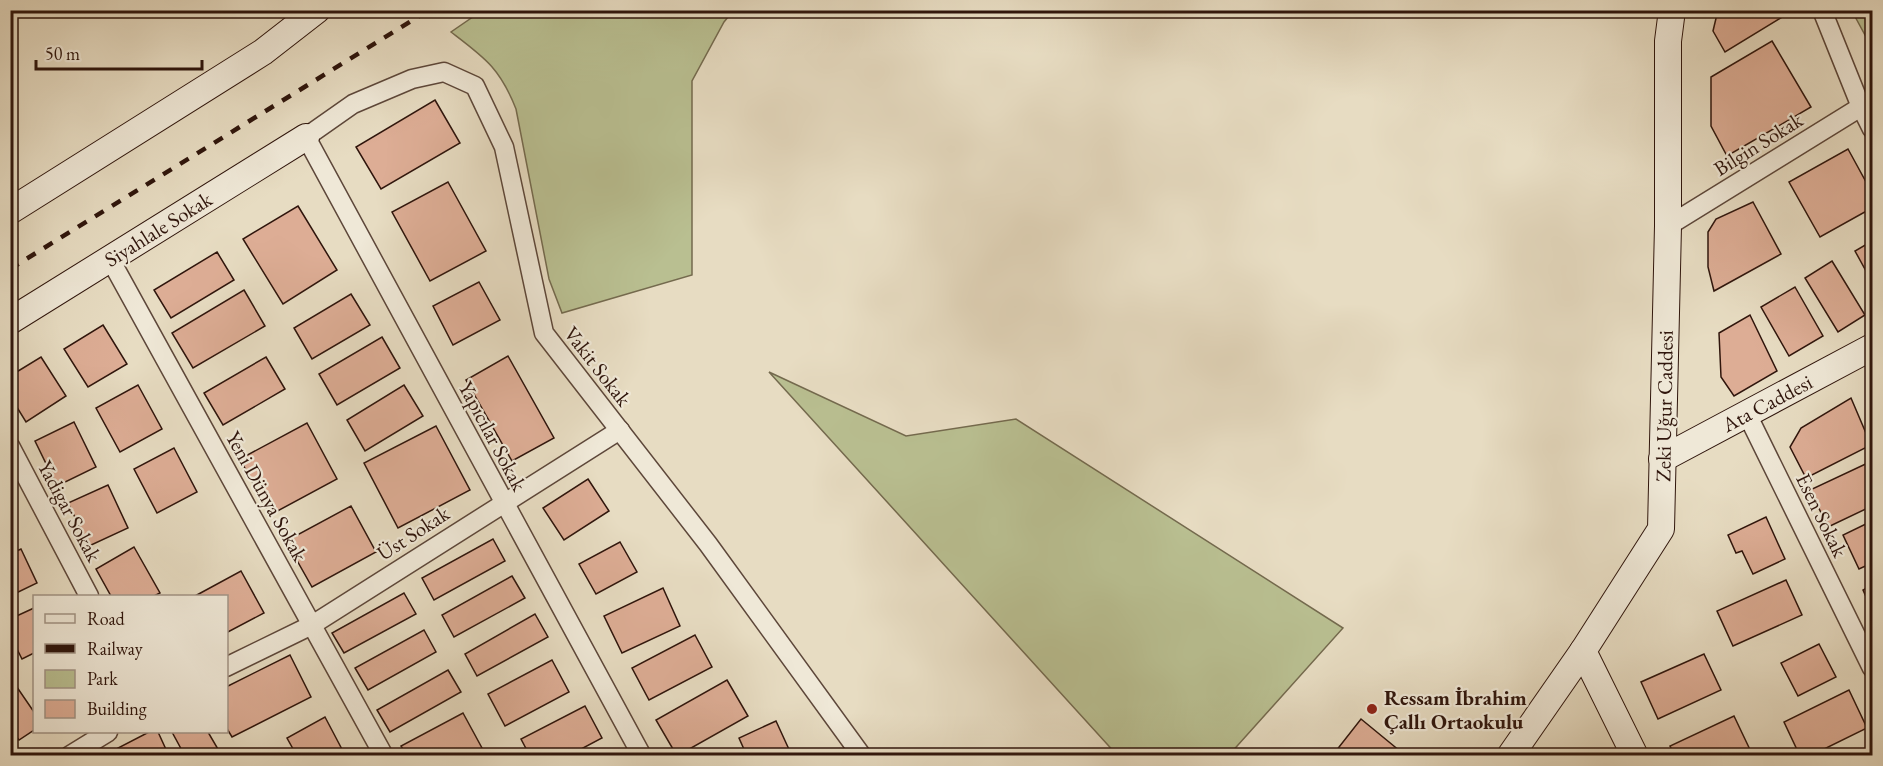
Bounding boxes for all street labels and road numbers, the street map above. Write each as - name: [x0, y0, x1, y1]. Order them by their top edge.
- street label: Bilgin Sokak: [1708, 105, 1809, 182]
- street label: Siyahlale Sokak: [99, 185, 218, 273]
- street label: Vakit Sokak: [558, 321, 638, 412]
- street label: Zeki Uğur Caddesi: [1649, 330, 1679, 482]
- street label: Ata Caddesi: [1716, 368, 1817, 438]
- street label: Yapıcılar Sokak: [453, 377, 534, 496]
- street label: Yeni Dünya Sokak: [220, 426, 315, 567]
- street label: Yadigar Sokak: [32, 456, 108, 567]
- street label: Esen Sokak: [1790, 469, 1854, 562]
- street label: Üst Sokak: [372, 499, 455, 566]

